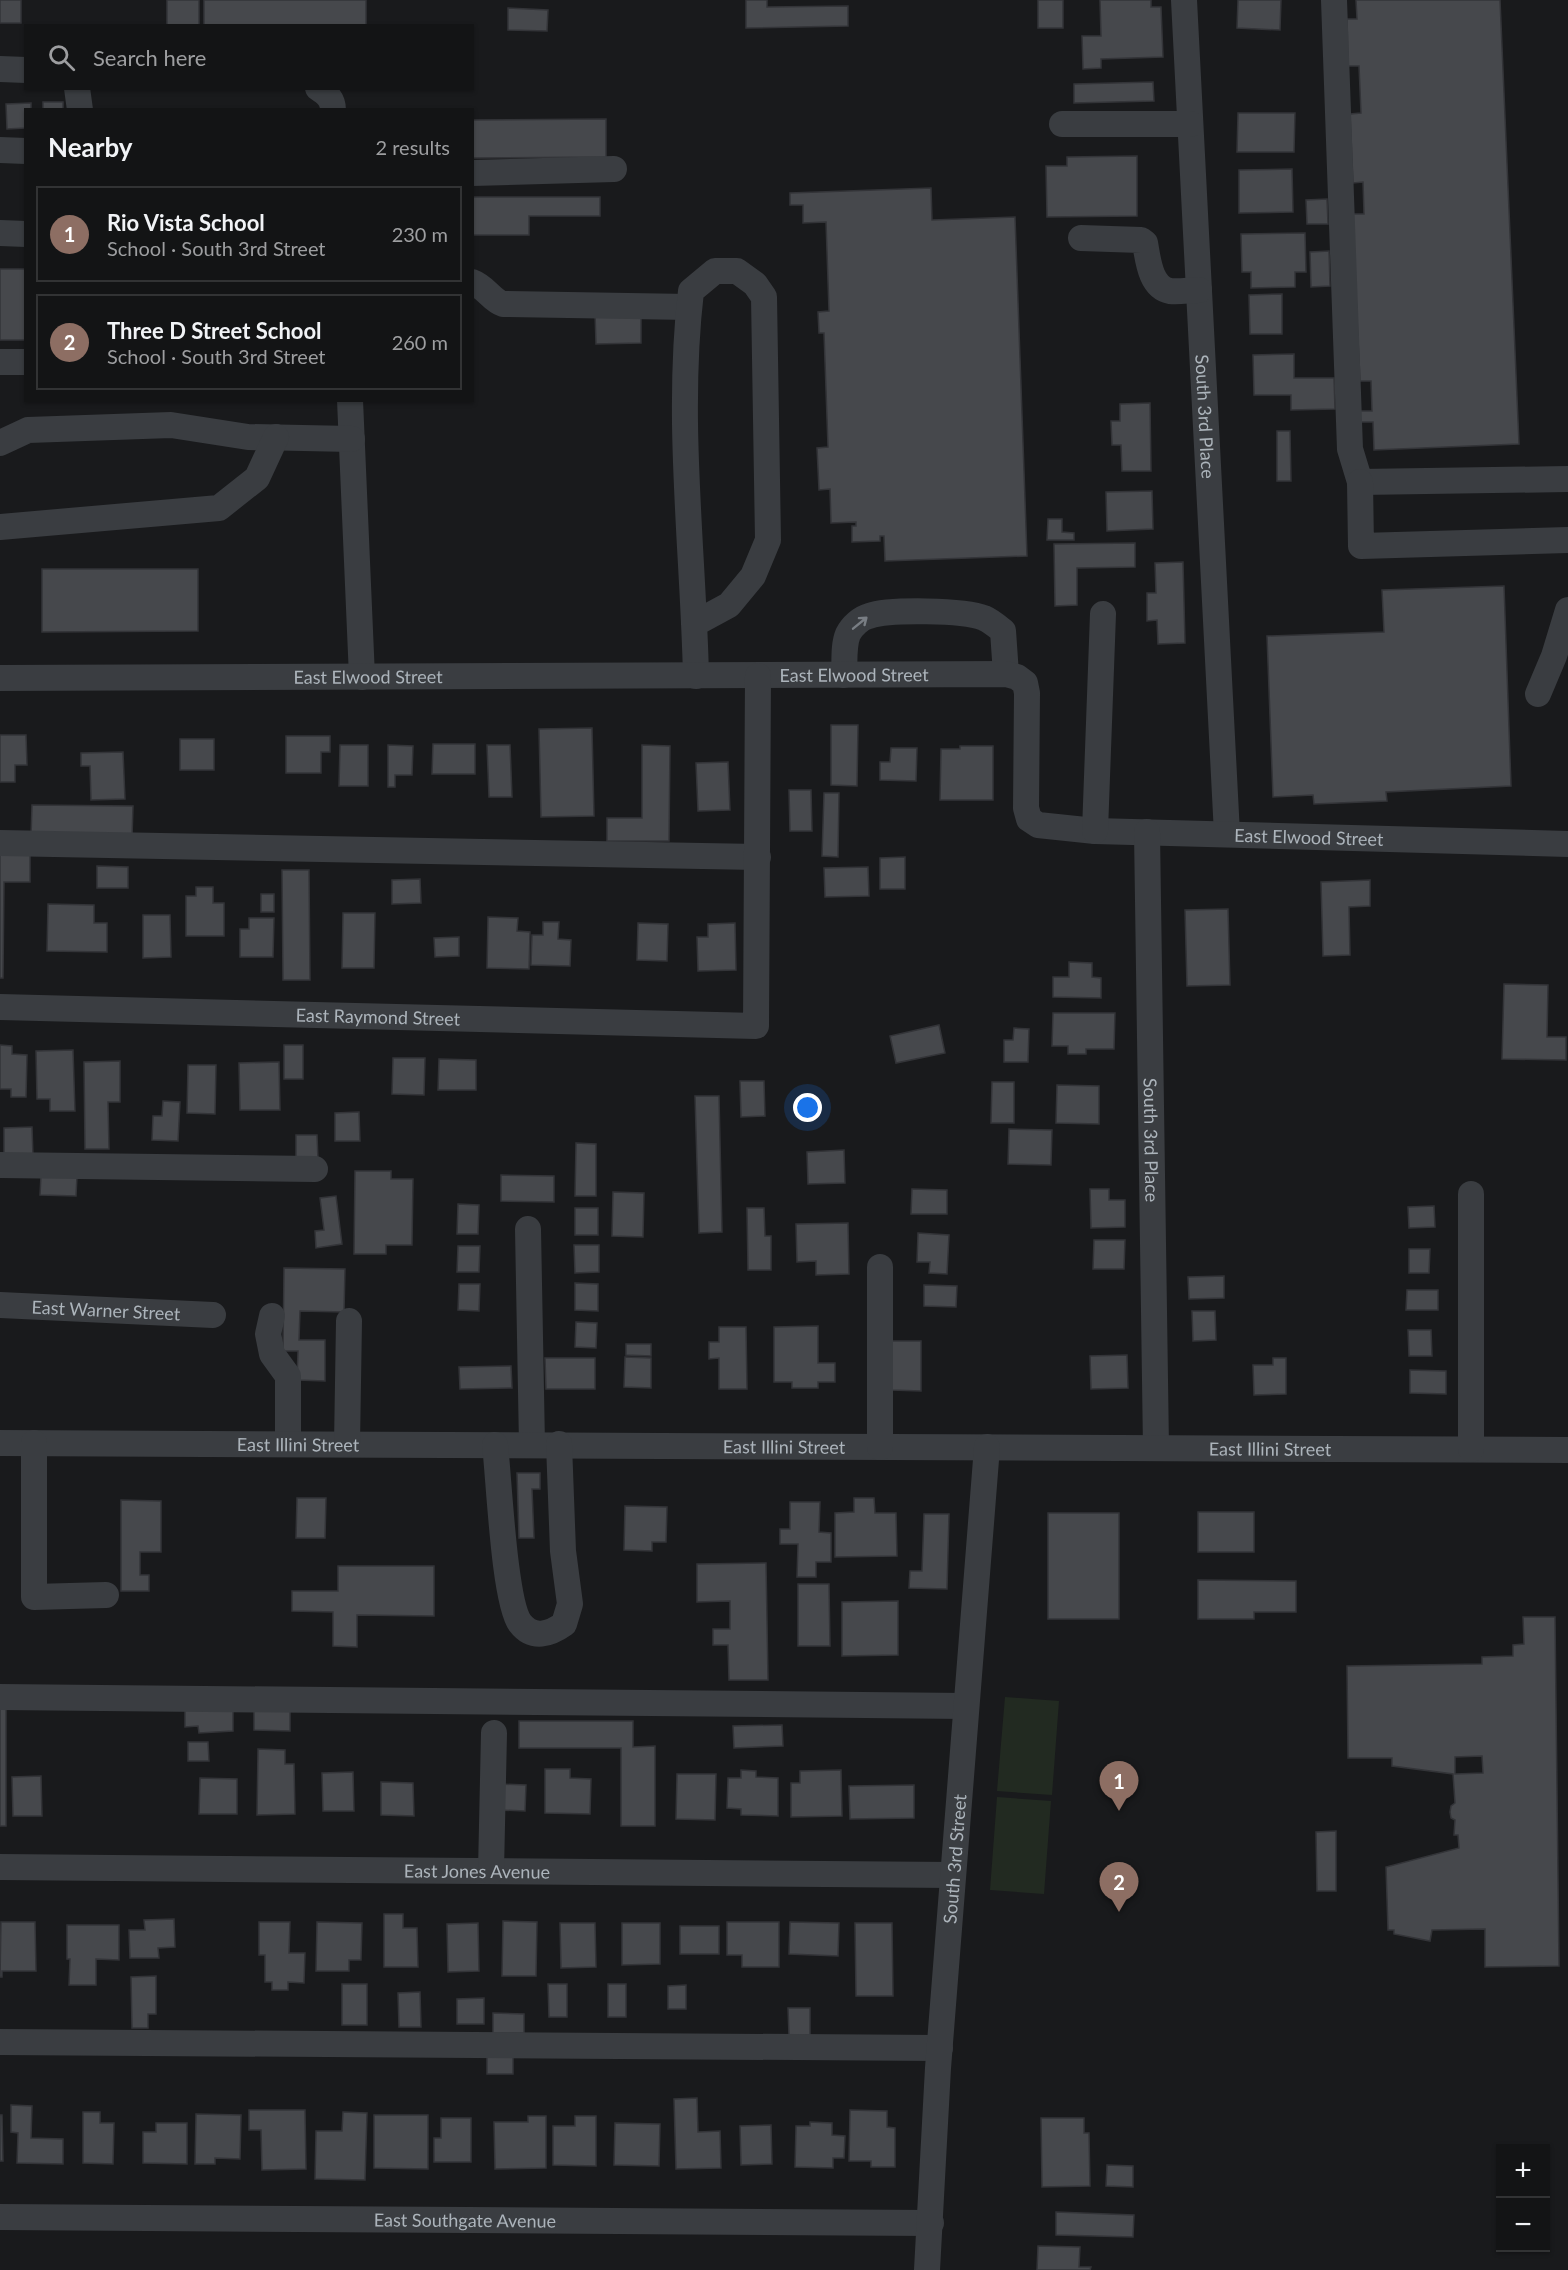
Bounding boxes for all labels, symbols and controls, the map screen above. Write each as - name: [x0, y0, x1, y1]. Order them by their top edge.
- search box: [24, 24, 474, 90]
- icon: search: [45, 41, 78, 74]
- text: Search here: [93, 44, 206, 71]
- text: Nearby: [48, 131, 133, 163]
- text: 2 results: [375, 135, 450, 159]
- text: Rio Vista School: [107, 209, 265, 236]
- text: 1: [64, 222, 75, 246]
- text: 230 m: [392, 222, 448, 246]
- text: School · South 3rd Street: [107, 236, 326, 260]
- text: Three D Street School: [107, 317, 322, 344]
- text: 2: [64, 330, 75, 354]
- text: 260 m: [392, 330, 448, 354]
- text: School · South 3rd Street: [107, 344, 326, 368]
- street label: South 3rd Place: [1191, 354, 1220, 479]
- one-way arrow: [852, 616, 868, 629]
- street label: East Elwood Street: [779, 663, 929, 686]
- street label: East Elwood Street: [293, 665, 443, 688]
- street label: East Elwood Street: [1234, 824, 1384, 850]
- street label: East Raymond Street: [295, 1003, 461, 1030]
- street label: South 3rd Place: [1140, 1078, 1163, 1202]
- your location: [793, 1093, 822, 1122]
- street label: East Warner Street: [31, 1295, 181, 1324]
- street label: East Illini Street: [237, 1433, 360, 1456]
- street label: East Illini Street: [723, 1435, 846, 1458]
- street label: East Illini Street: [1209, 1437, 1332, 1460]
- pin: 1: [1100, 1762, 1138, 1811]
- street label: South 3rd Street: [938, 1793, 971, 1925]
- street label: East Jones Avenue: [404, 1859, 550, 1883]
- pin: 2: [1100, 1862, 1138, 1912]
- map controls: [1496, 2144, 1550, 2252]
- button: +: [1496, 2144, 1550, 2198]
- button: −: [1496, 2198, 1550, 2252]
- street label: East Southgate Avenue: [374, 2208, 556, 2232]

